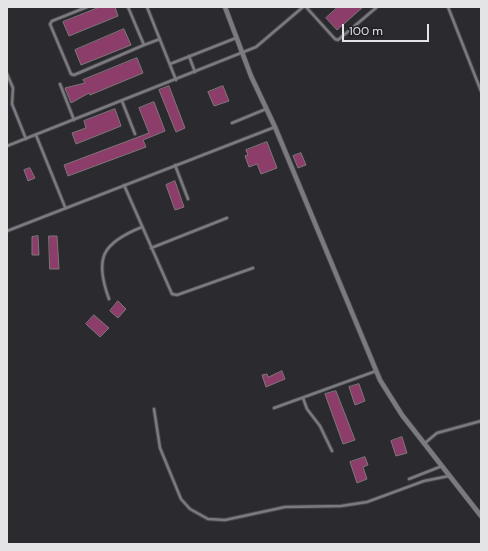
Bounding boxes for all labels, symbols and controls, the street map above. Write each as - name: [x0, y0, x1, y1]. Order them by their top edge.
- scale bar: [344, 16, 431, 42]
- text: 100 m: [349, 23, 383, 39]

